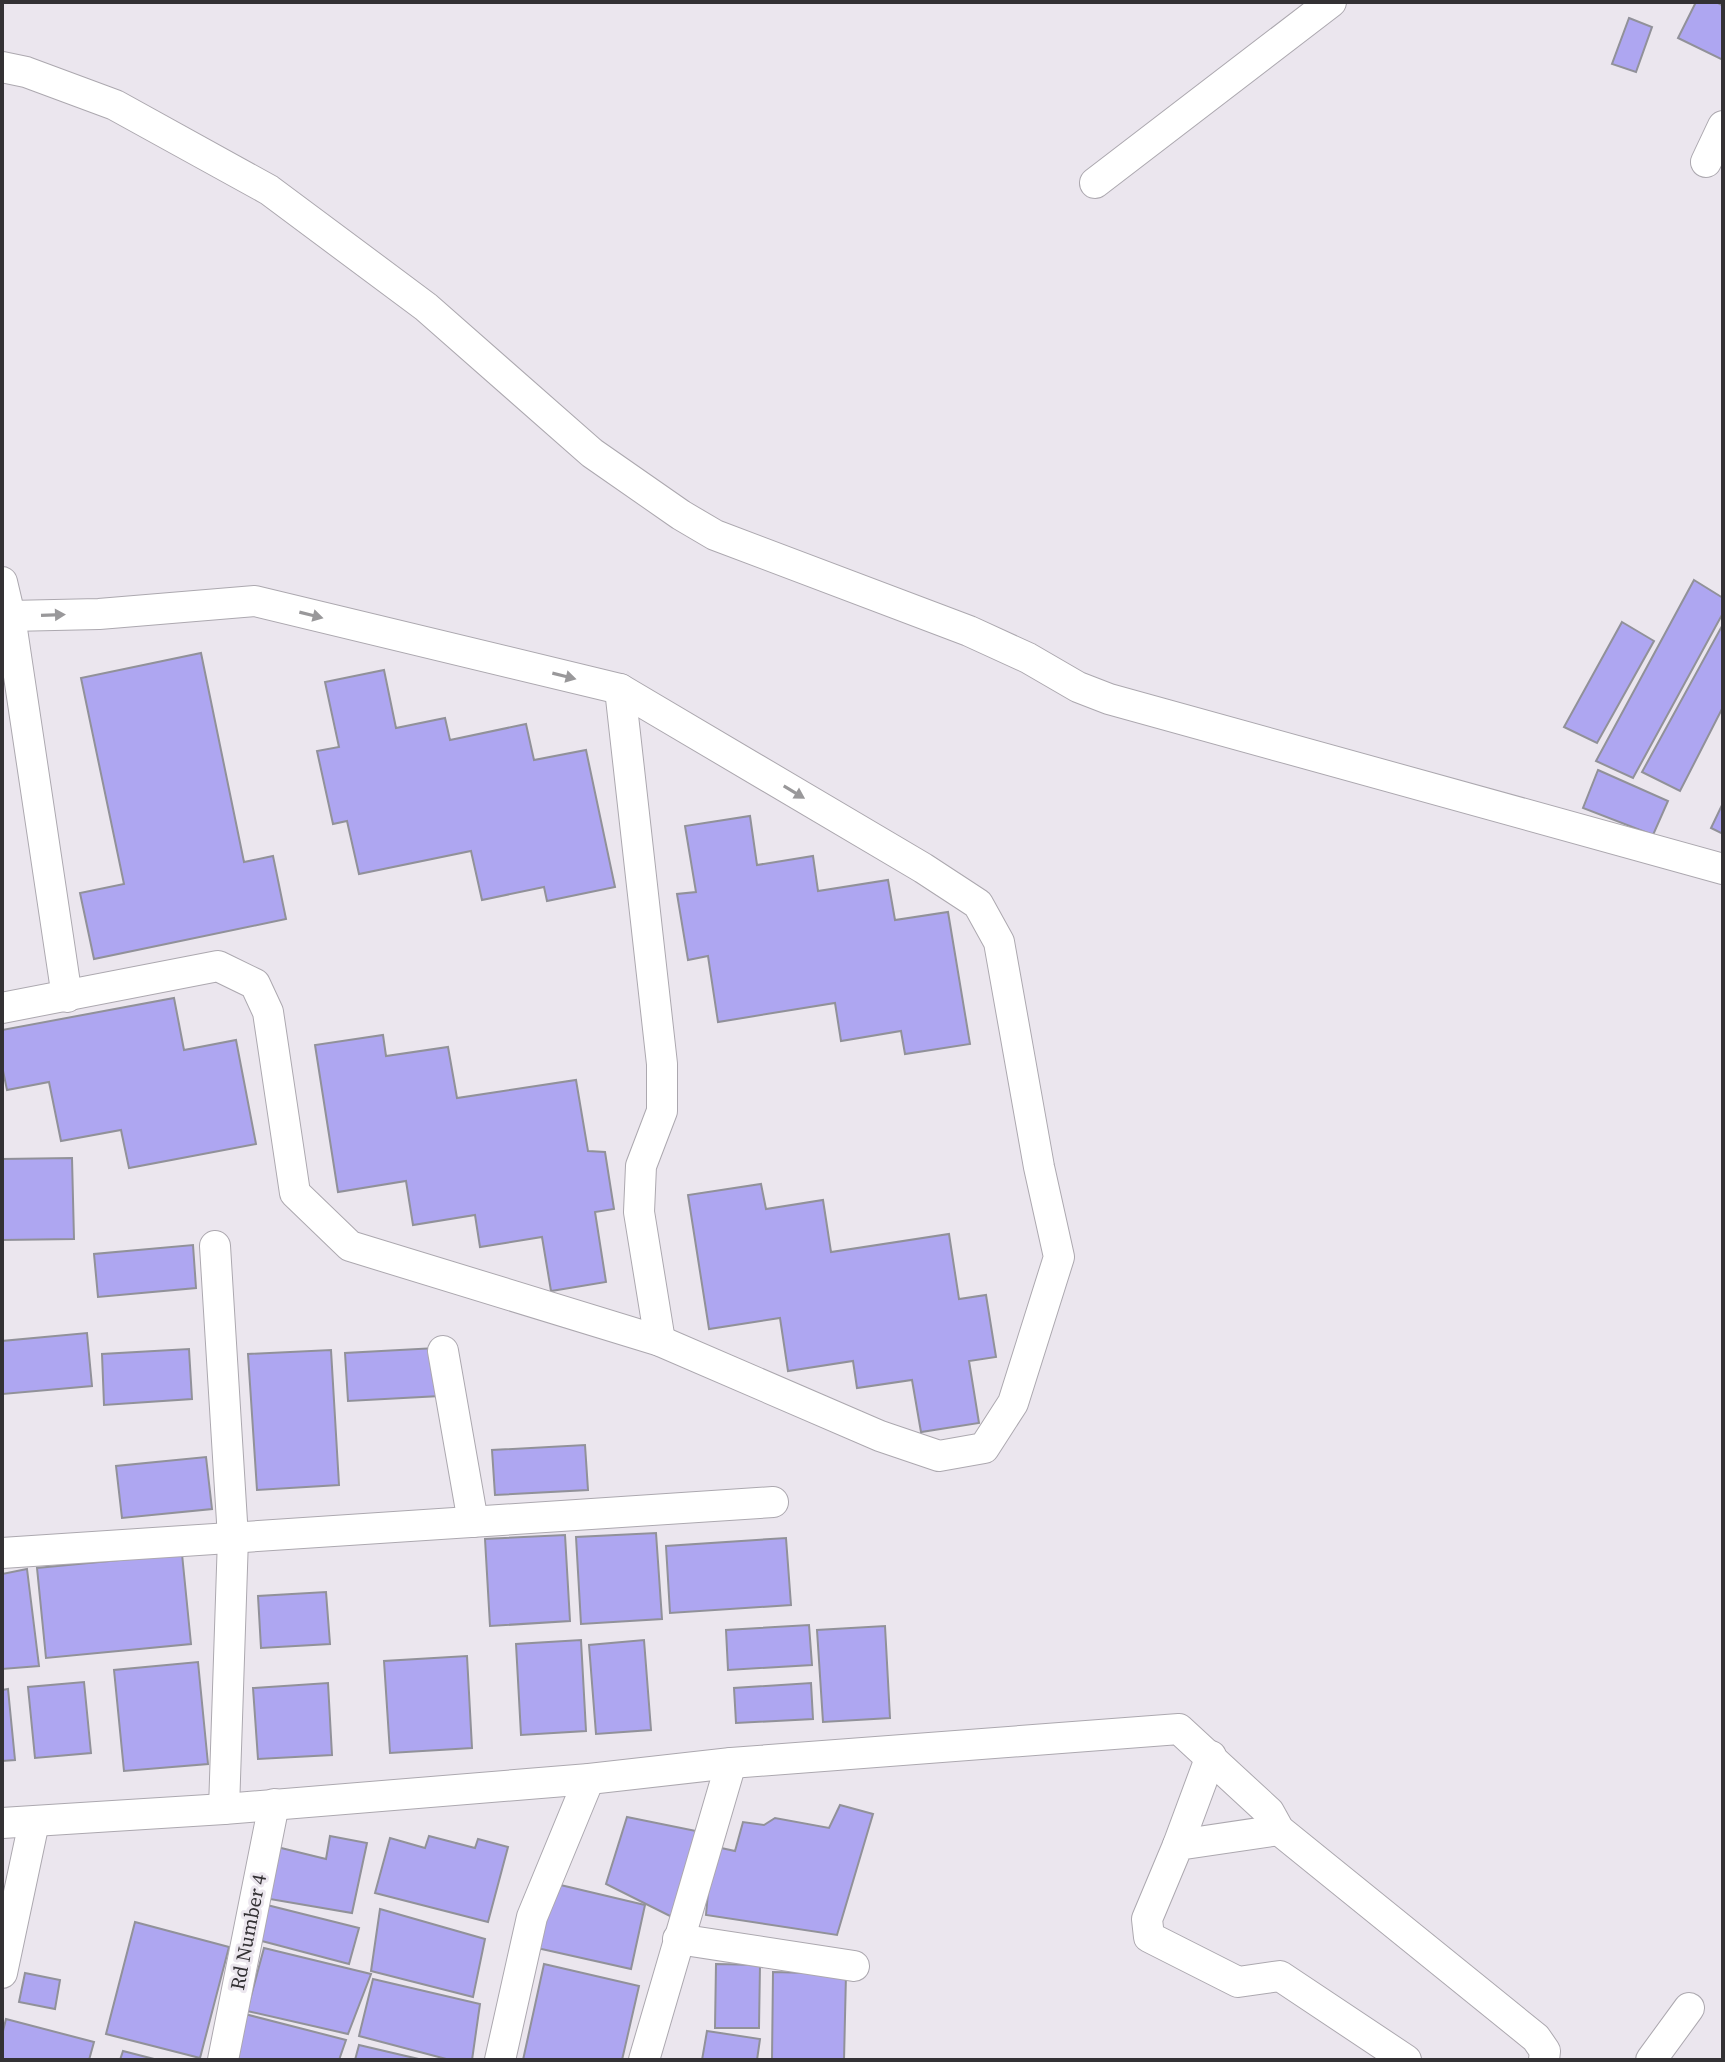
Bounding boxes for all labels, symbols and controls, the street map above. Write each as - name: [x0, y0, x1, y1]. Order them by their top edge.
- one-way arrow: [41, 609, 66, 621]
- one-way arrow: [299, 609, 324, 622]
- one-way arrow: [552, 670, 577, 682]
- one-way arrow: [783, 785, 805, 799]
- street label: Rd Number 4: [223, 1872, 273, 1992]

